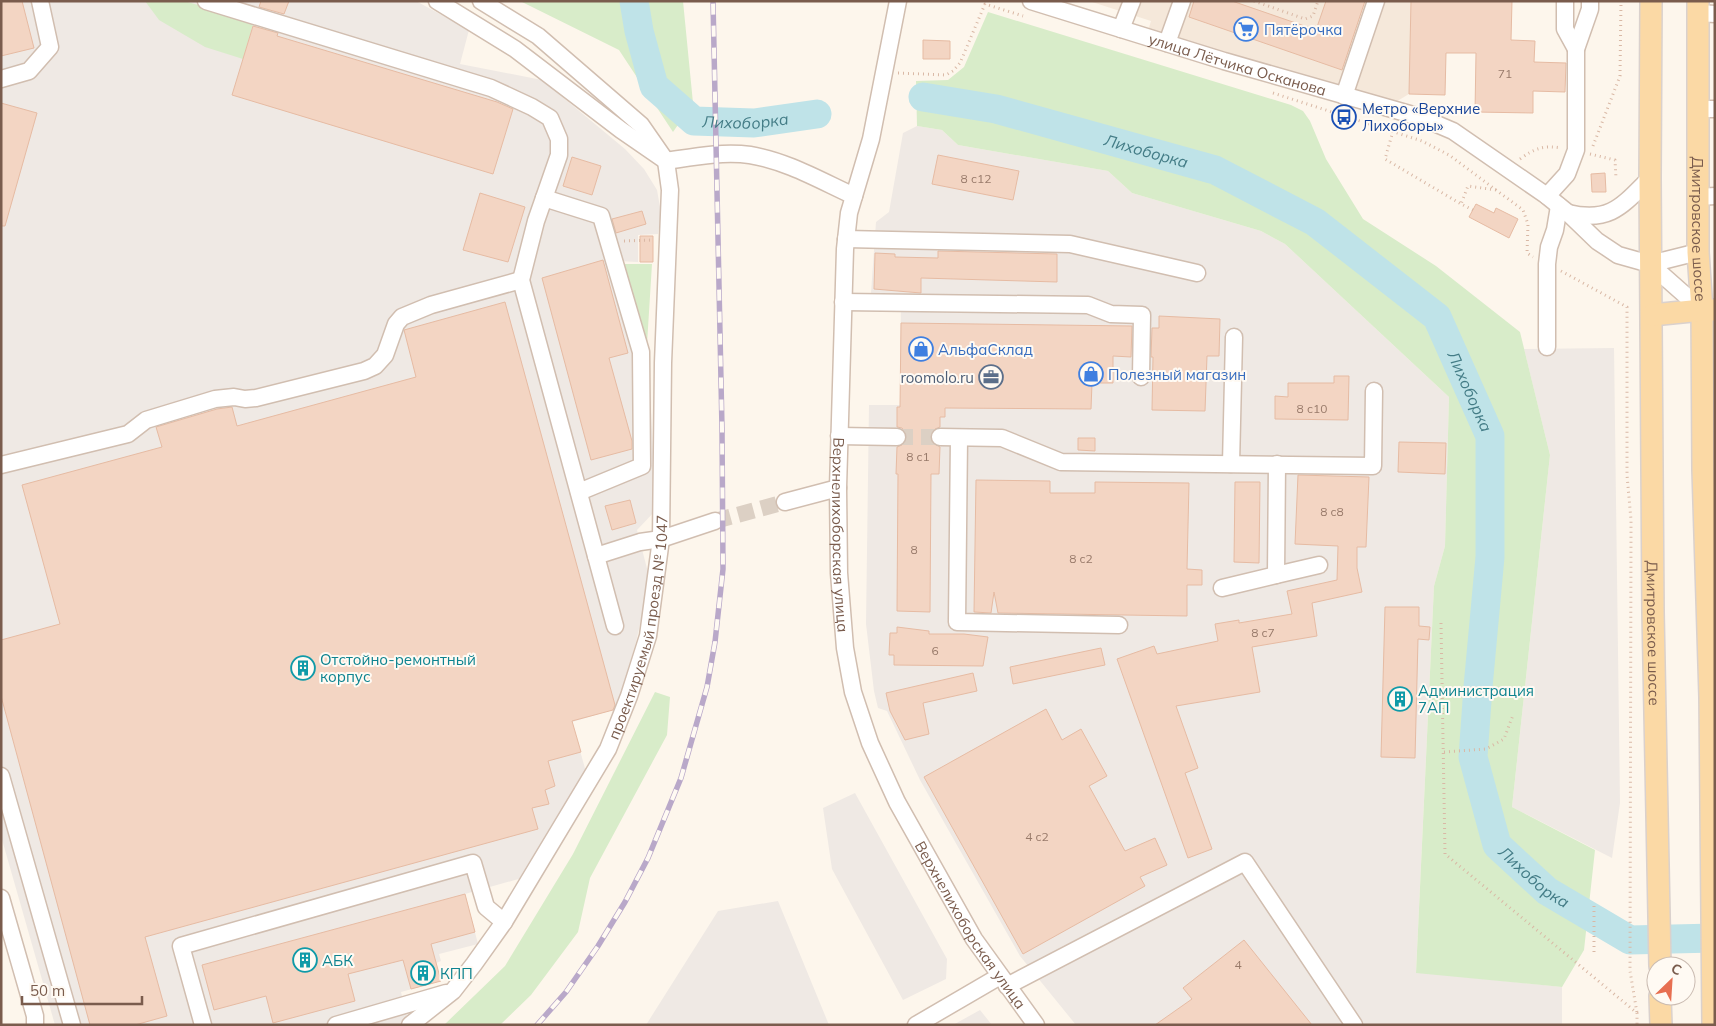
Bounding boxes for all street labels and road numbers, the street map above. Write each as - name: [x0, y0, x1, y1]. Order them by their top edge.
- street label: улица Лётчика Осканова: [1146, 29, 1329, 99]
- street label: Дмитровское шоссе: [1689, 156, 1711, 302]
- street label: Верхнелихоборская улица: [828, 437, 853, 633]
- street label: проектируемый проезд № 1047: [603, 515, 671, 742]
- street label: Дмитровское шоссе: [1643, 560, 1664, 706]
- street label: Верхнелихоборская улица: [911, 837, 1031, 1012]

